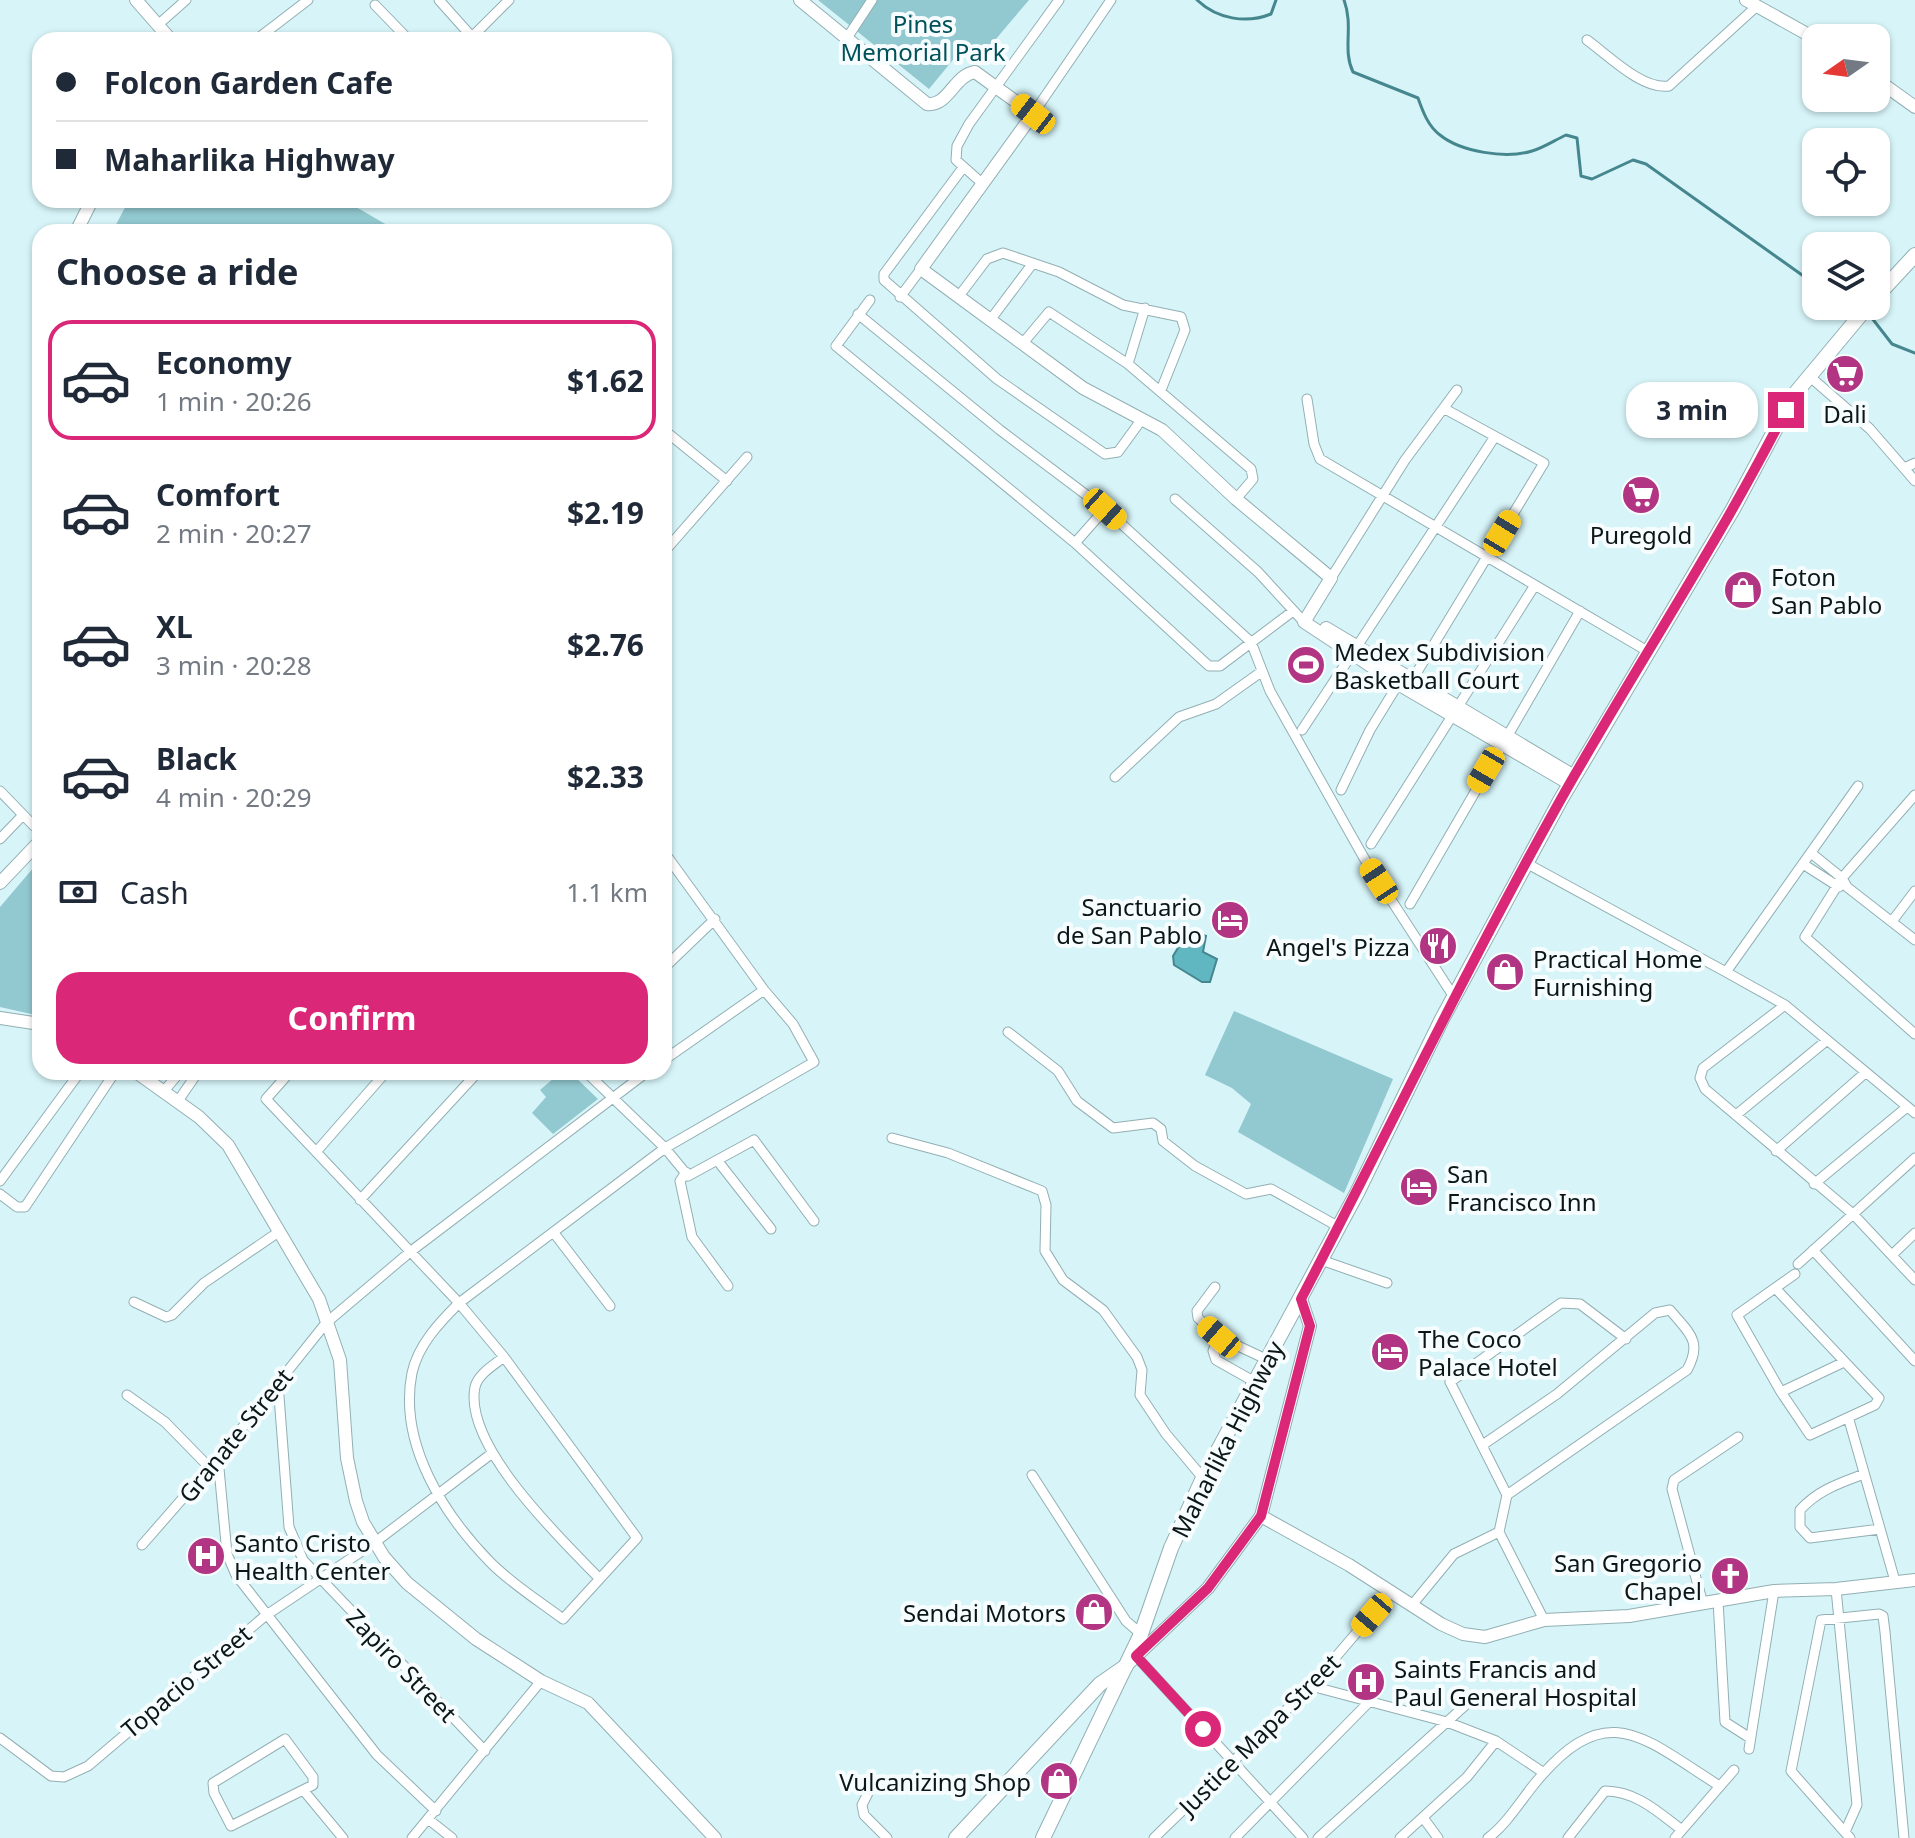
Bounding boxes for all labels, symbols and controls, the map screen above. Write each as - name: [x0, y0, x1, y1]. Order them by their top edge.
- park label: Pines Memorial Park: [841, 7, 1006, 68]
- north arrow: [1802, 24, 1890, 112]
- map controls: [1802, 24, 1890, 320]
- text: Folcon Garden Cafe: [104, 62, 393, 103]
- car: [1007, 90, 1059, 138]
- button: locate: [1802, 128, 1890, 216]
- text: Maharlika Highway: [104, 139, 395, 180]
- button: layers: [1802, 232, 1890, 320]
- text: Choose a ride: [56, 247, 298, 296]
- text: Economy: [156, 342, 292, 383]
- icon: car: [60, 344, 132, 416]
- supermarket icon: Dali: [1824, 353, 1866, 395]
- text: $1.62: [567, 360, 644, 401]
- callout: 3 min: [1626, 382, 1758, 438]
- text: 1 min · 20:26: [156, 383, 312, 419]
- text: 3 min: [1656, 392, 1728, 428]
- route end: [1768, 392, 1804, 428]
- place label: Dali: [1823, 397, 1867, 430]
- text: Comfort: [156, 474, 280, 515]
- supermarket icon: Puregold: [1620, 474, 1662, 516]
- icon: car: [60, 476, 132, 548]
- car: [1079, 484, 1131, 534]
- text: $2.19: [567, 492, 644, 533]
- car: [1479, 506, 1525, 560]
- text: 2 min · 20:27: [156, 515, 312, 551]
- place label: Puregold: [1590, 518, 1692, 551]
- place label: Foton San Pablo: [1771, 560, 1882, 621]
- shop icon: Foton San Pablo: [1722, 569, 1764, 611]
- text: XL: [156, 606, 193, 647]
- icon: car: [60, 608, 132, 680]
- text: $2.76: [567, 624, 644, 665]
- place label: Medex Subdivision Basketball Court: [1334, 635, 1545, 696]
- sports icon: Medex Subdivision Basketball Court: [1285, 644, 1327, 686]
- text: 3 min · 20:28: [156, 647, 312, 683]
- text: Black: [156, 738, 237, 779]
- icon: car: [60, 740, 132, 812]
- car: [1464, 743, 1508, 797]
- text: $2.33: [567, 756, 644, 797]
- text: 4 min · 20:29: [156, 779, 312, 815]
- car: [1356, 854, 1402, 908]
- icon: cash: [56, 870, 100, 914]
- text: Cash: [120, 872, 189, 913]
- text: 1.1 km: [566, 874, 648, 910]
- place label: Sanctuario de San Pablo: [1056, 890, 1202, 951]
- hotel icon: Sanctuario de San Pablo: [1209, 899, 1251, 941]
- restaurant icon: Angel's Pizza: [1417, 925, 1459, 967]
- place label: Angel's Pizza: [1266, 930, 1410, 963]
- place label: Practical Home Furnishing: [1533, 942, 1703, 1003]
- shop icon: Practical Home Furnishing: [1484, 951, 1526, 993]
- button: Confirm: [56, 972, 648, 1064]
- place label: San Francisco Inn: [1447, 1157, 1596, 1218]
- hotel icon: San Francisco Inn: [1398, 1166, 1440, 1208]
- car: [1193, 1312, 1245, 1362]
- place label: The Coco Palace Hotel: [1418, 1322, 1558, 1383]
- hotel icon: The Coco Palace Hotel: [1369, 1331, 1411, 1373]
- street label: Maharlika Highway: [1163, 1334, 1291, 1543]
- street label: Granate Street: [171, 1361, 300, 1509]
- place label: Santo Cristo Health Center: [234, 1526, 390, 1587]
- hospital icon: Santo Cristo Health Center: [185, 1535, 227, 1577]
- place label: San Gregorio Chapel: [1554, 1546, 1702, 1607]
- church icon: San Gregorio Chapel: [1709, 1555, 1751, 1597]
- car: [1347, 1589, 1397, 1641]
- shop icon: Sendai Motors: [1073, 1591, 1115, 1633]
- place label: Sendai Motors: [903, 1596, 1066, 1629]
- street label: Zapiro Street: [340, 1601, 465, 1729]
- street label: Topacio Street: [114, 1617, 258, 1745]
- street label: Justice Mapa Street: [1170, 1646, 1347, 1823]
- place label: Saints Francis and Paul General Hospital: [1394, 1652, 1637, 1713]
- hospital icon: Saints Francis and Paul General Hospital: [1345, 1661, 1387, 1703]
- route start: [1185, 1711, 1221, 1747]
- shop icon: Vulcanizing Shop: [1038, 1760, 1080, 1802]
- place label: Vulcanizing Shop: [839, 1765, 1031, 1798]

